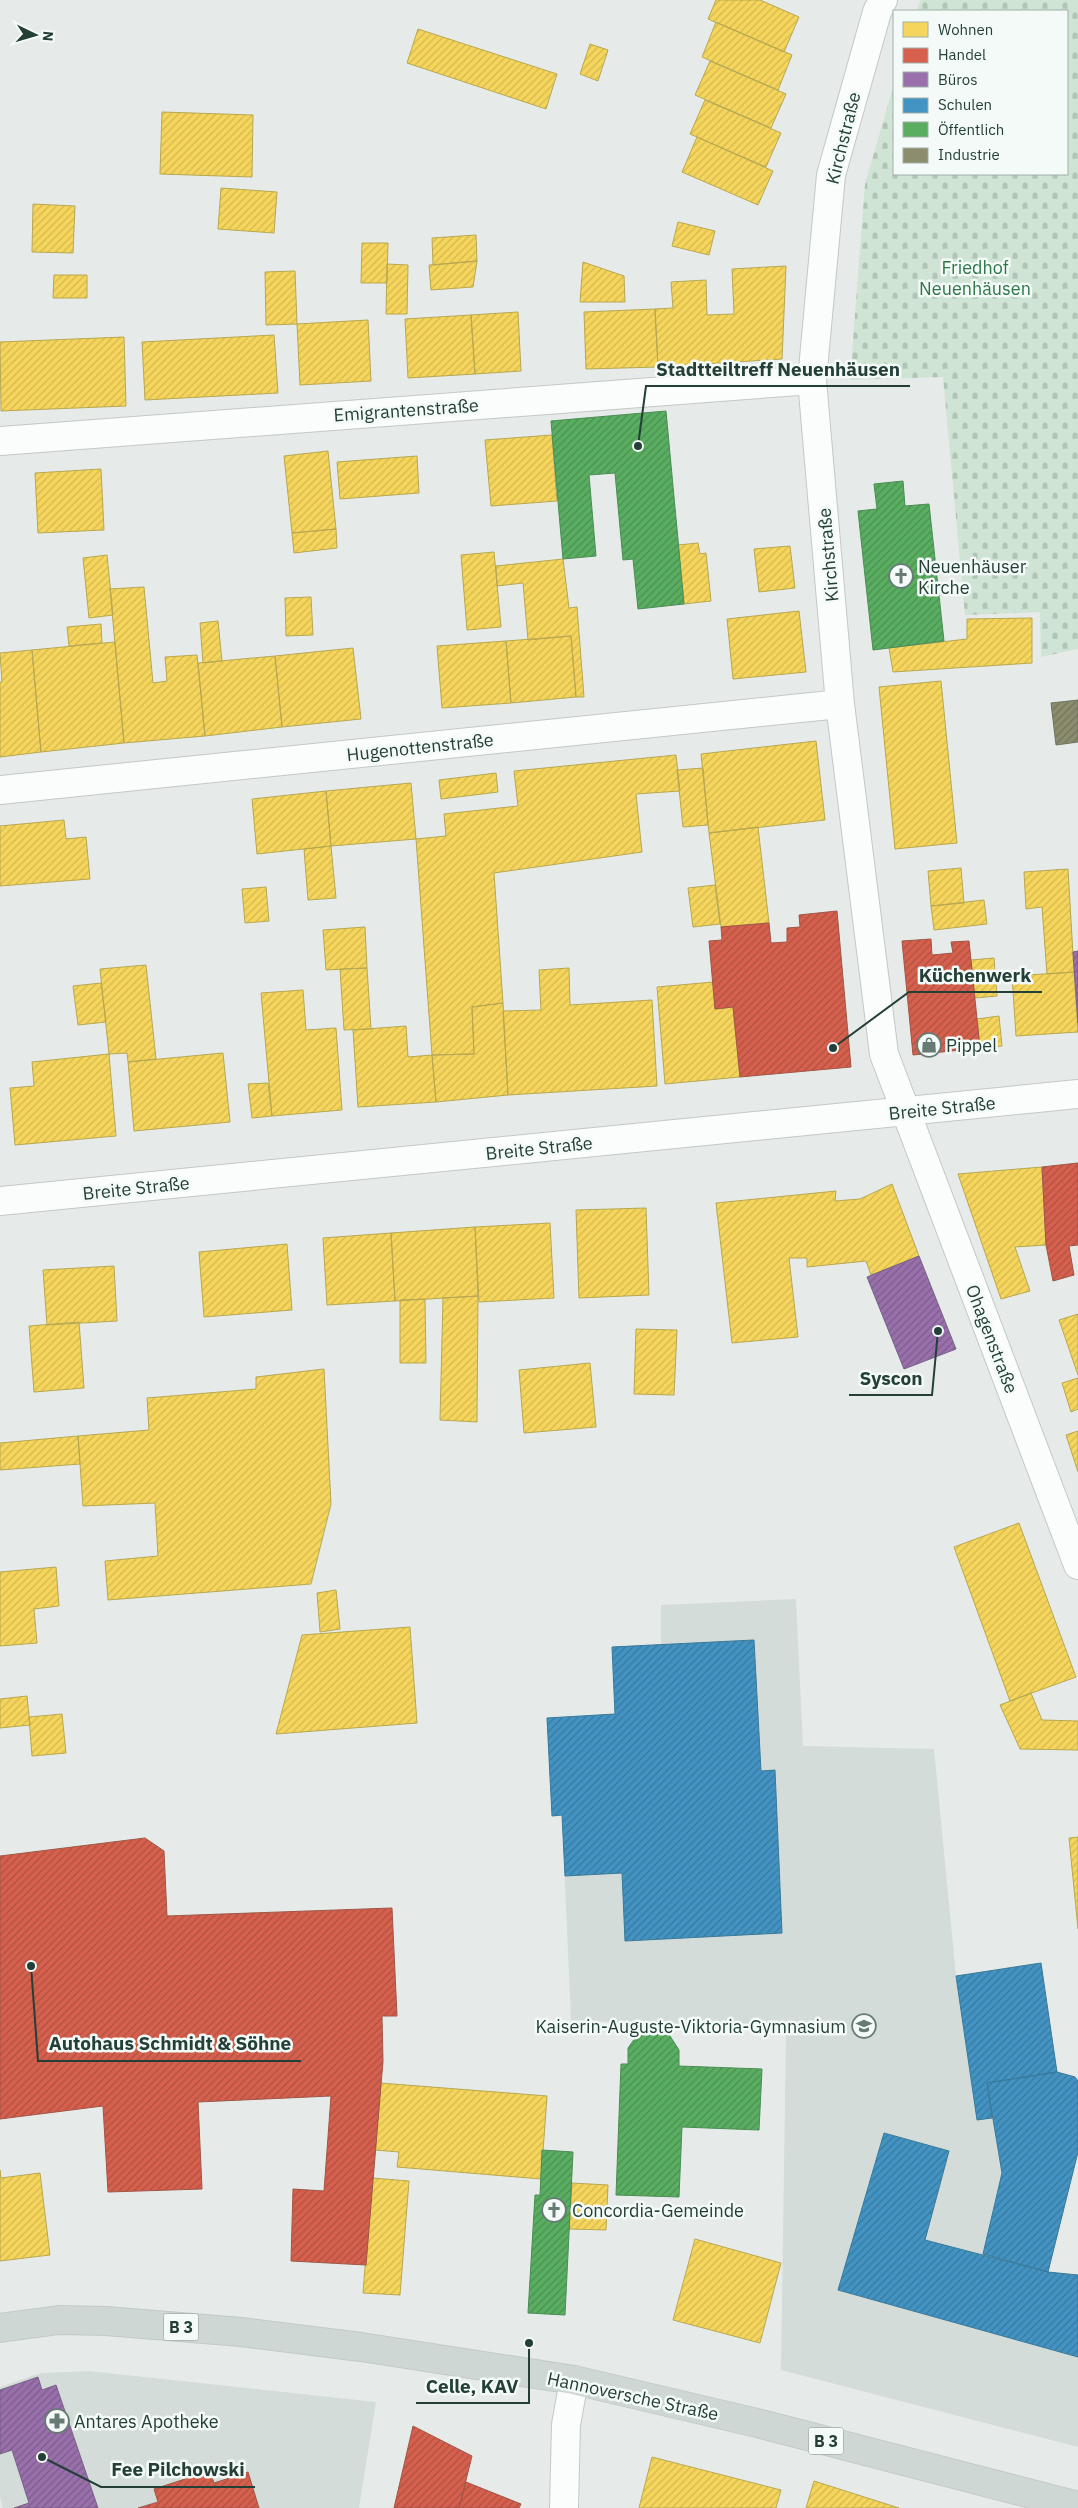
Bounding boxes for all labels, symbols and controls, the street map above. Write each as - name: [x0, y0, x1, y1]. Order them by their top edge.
- north arrow: [10, 10, 60, 60]
- legend: [893, 10, 1068, 175]
- text: Wohnen: [938, 20, 993, 39]
- text: N: [39, 30, 57, 42]
- text: Handel: [938, 45, 986, 64]
- text: Büros: [938, 70, 977, 89]
- street label: Kirchstraße: [820, 89, 866, 186]
- text: Schulen: [938, 95, 992, 114]
- text: Öffentlich: [938, 120, 1004, 139]
- text: Industrie: [938, 145, 1000, 164]
- park label: Friedhof Neuenhäusen: [919, 256, 1031, 300]
- callout: Stadtteiltreff Neuenhäusen: [646, 352, 910, 386]
- text: Stadtteiltreff Neuenhäusen: [656, 357, 900, 381]
- street label: Emigrantenstraße: [333, 393, 479, 427]
- street label: Kirchstraße: [812, 507, 844, 603]
- place label: Neuenhäuser Kirche: [918, 555, 1027, 599]
- church icon: Neuenhäuser Kirche: [888, 563, 914, 589]
- street label: Hugenottenstraße: [345, 728, 495, 766]
- callout: Küchenwerk: [909, 958, 1042, 992]
- text: Küchenwerk: [919, 963, 1031, 987]
- shop icon: Pippel: [916, 1032, 942, 1058]
- place label: Pippel: [946, 1034, 997, 1057]
- street label: Breite Straße: [887, 1091, 997, 1125]
- street label: Breite Straße: [484, 1131, 594, 1165]
- street label: Breite Straße: [81, 1171, 191, 1205]
- street label: Ohagenstraße: [961, 1281, 1023, 1397]
- callout: Syscon: [849, 1361, 932, 1395]
- text: Syscon: [859, 1366, 923, 1390]
- school or university icon: Kaiserin-Auguste-Viktoria-Gymnasium: [851, 2013, 877, 2039]
- place label: Kaiserin-Auguste-Viktoria-Gymnasium: [535, 2015, 846, 2038]
- callout: Autohaus Schmidt & Söhne: [38, 2027, 301, 2061]
- text: Autohaus Schmidt & Söhne: [49, 2031, 291, 2055]
- church icon: Concordia-Gemeinde: [541, 2197, 567, 2223]
- place label: Concordia-Gemeinde: [572, 2199, 744, 2222]
- road number: B 3: [164, 2314, 198, 2340]
- street label: Hannoversche Straße: [545, 2367, 721, 2425]
- callout: Celle, KAV: [416, 2369, 529, 2403]
- text: Celle, KAV: [426, 2374, 519, 2398]
- pharmacy icon: Antares Apotheke: [44, 2408, 70, 2434]
- place label: Antares Apotheke: [74, 2410, 219, 2433]
- road number: B 3: [808, 2428, 844, 2454]
- callout: Fee Pilchowski: [101, 2453, 255, 2487]
- text: Fee Pilchowski: [111, 2457, 245, 2481]

